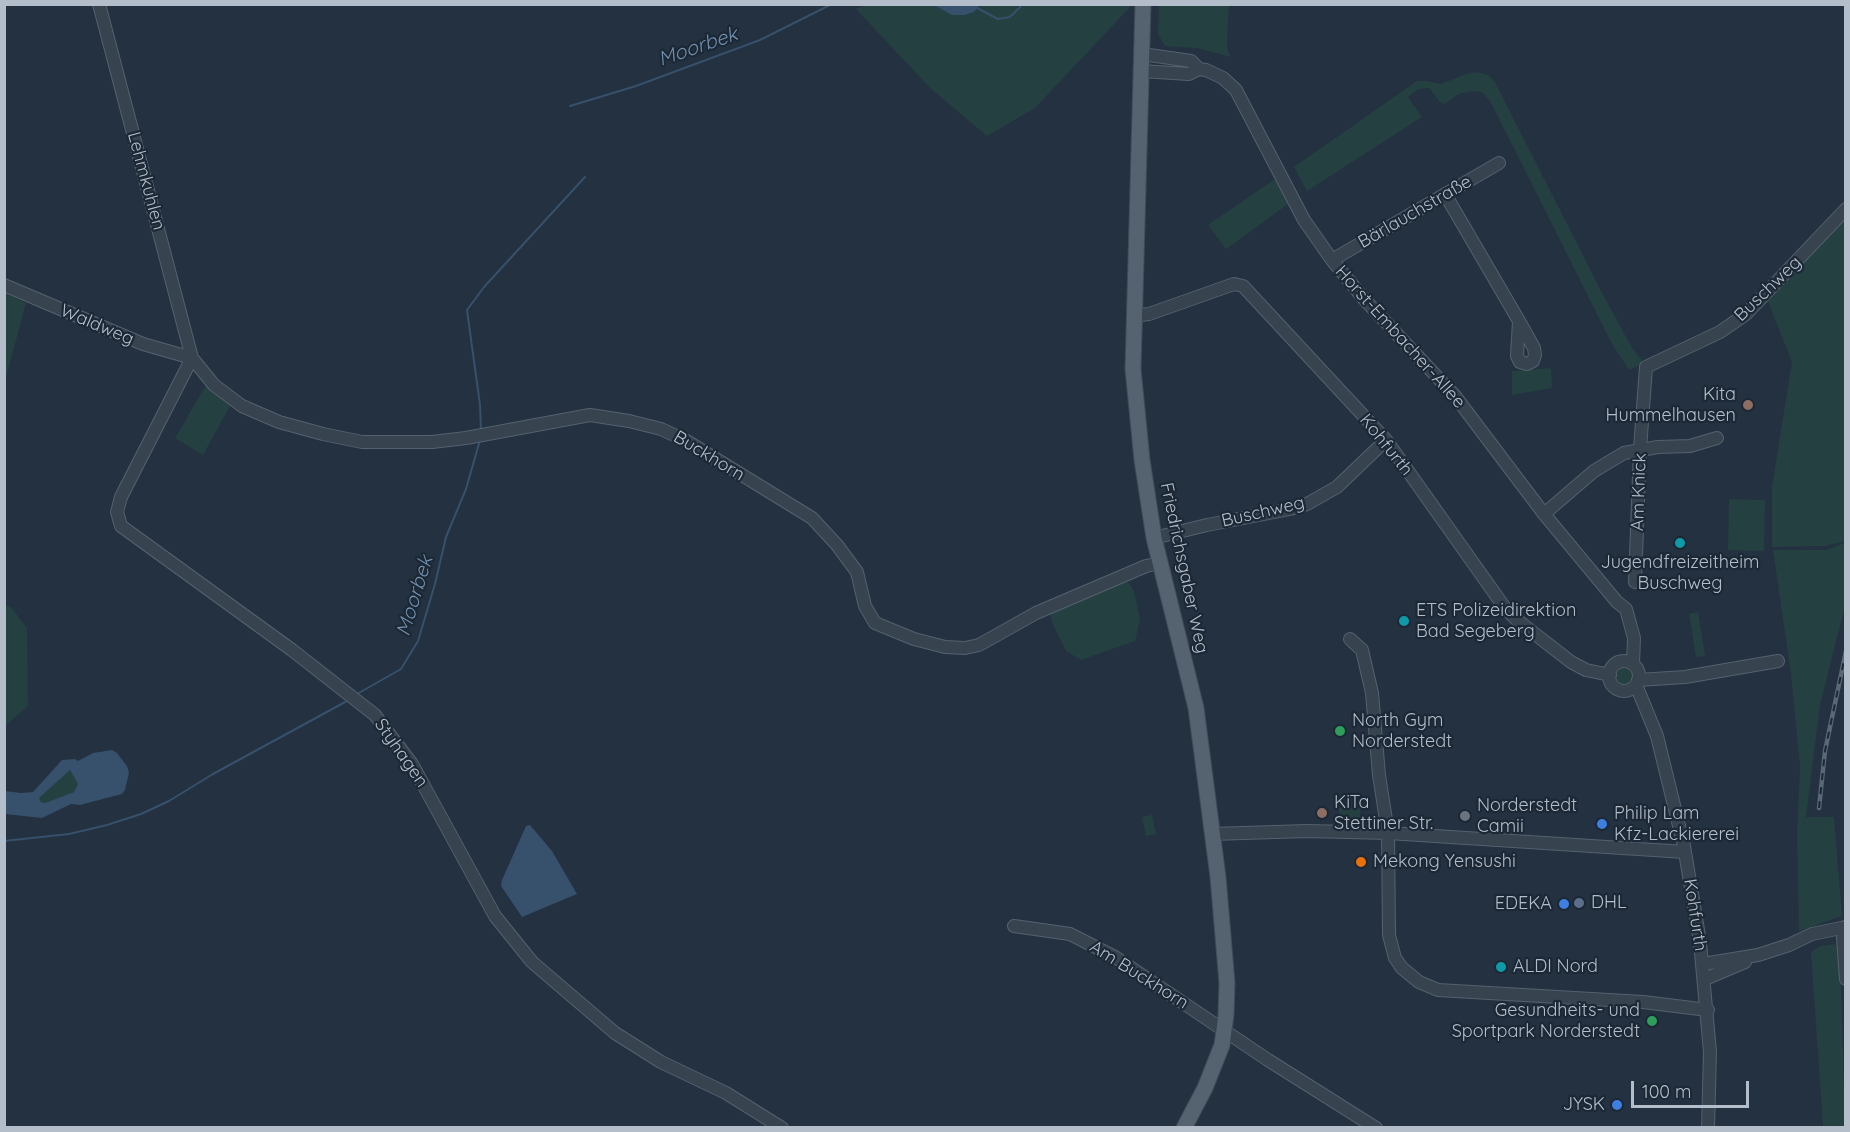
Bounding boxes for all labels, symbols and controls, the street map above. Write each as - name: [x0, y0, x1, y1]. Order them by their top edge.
- water label: Moorbek: [655, 22, 741, 72]
- street label: Lehmkuhlen: [123, 129, 169, 233]
- street label: Bärlauchstraße: [1354, 171, 1476, 253]
- street label: Buschweg: [1730, 252, 1806, 326]
- street label: Horst-Embacher-Allee: [1330, 261, 1470, 413]
- street label: Waldweg: [57, 300, 137, 350]
- place label: Kita Hummelhausen: [1605, 384, 1736, 426]
- marker: Kita Hummelhausen: [1741, 398, 1755, 412]
- street label: Kohfurth: [1355, 410, 1417, 480]
- street label: Buckhorn: [669, 426, 749, 486]
- street label: Am Knick: [1627, 453, 1651, 531]
- street label: Friedrichsgaber Weg: [1155, 481, 1213, 655]
- street label: Buschweg: [1219, 492, 1307, 532]
- marker: Jugendfreizeitheim Buschweg: [1673, 536, 1687, 550]
- place label: Jugendfreizeitheim Buschweg: [1601, 552, 1759, 594]
- water label: Moorbek: [391, 553, 439, 639]
- place label: ETS Polizeidirektion Bad Segeberg: [1416, 600, 1576, 642]
- marker: ETS Polizeidirektion Bad Segeberg: [1397, 614, 1411, 628]
- place label: North Gym Norderstedt: [1352, 710, 1452, 752]
- street label: Styhagen: [369, 714, 433, 792]
- marker: North Gym Norderstedt: [1333, 724, 1347, 738]
- place label: KiTa Stettiner Str.: [1334, 792, 1433, 834]
- place label: Norderstedt Camii: [1477, 795, 1577, 838]
- place label: Philip Lam Kfz-Lackiererei: [1614, 803, 1739, 846]
- marker: KiTa Stettiner Str.: [1315, 806, 1329, 820]
- marker: Norderstedt Camii: [1458, 809, 1472, 823]
- marker: Philip Lam Kfz-Lackiererei: [1595, 817, 1609, 831]
- place label: Mekong Yensushi: [1373, 851, 1516, 873]
- marker: Mekong Yensushi: [1354, 855, 1368, 869]
- street label: Kohfurth: [1679, 877, 1711, 953]
- place label: DHL: [1591, 892, 1626, 914]
- place label: EDEKA: [1495, 893, 1552, 915]
- marker: DHL: [1572, 896, 1586, 910]
- marker: EDEKA: [1557, 897, 1571, 911]
- street label: Am Buckhorn: [1086, 936, 1192, 1014]
- place label: ALDI Nord: [1513, 956, 1598, 978]
- marker: ALDI Nord: [1494, 960, 1508, 974]
- place label: Gesundheits- und Sportpark Norderstedt: [1452, 1000, 1640, 1042]
- marker: Gesundheits- und Sportpark Norderstedt: [1645, 1014, 1659, 1028]
- scale bar: [1634, 1069, 1752, 1107]
- text: 100 m: [1642, 1080, 1691, 1103]
- place label: JYSK: [1563, 1094, 1605, 1116]
- marker: JYSK: [1610, 1098, 1624, 1112]

